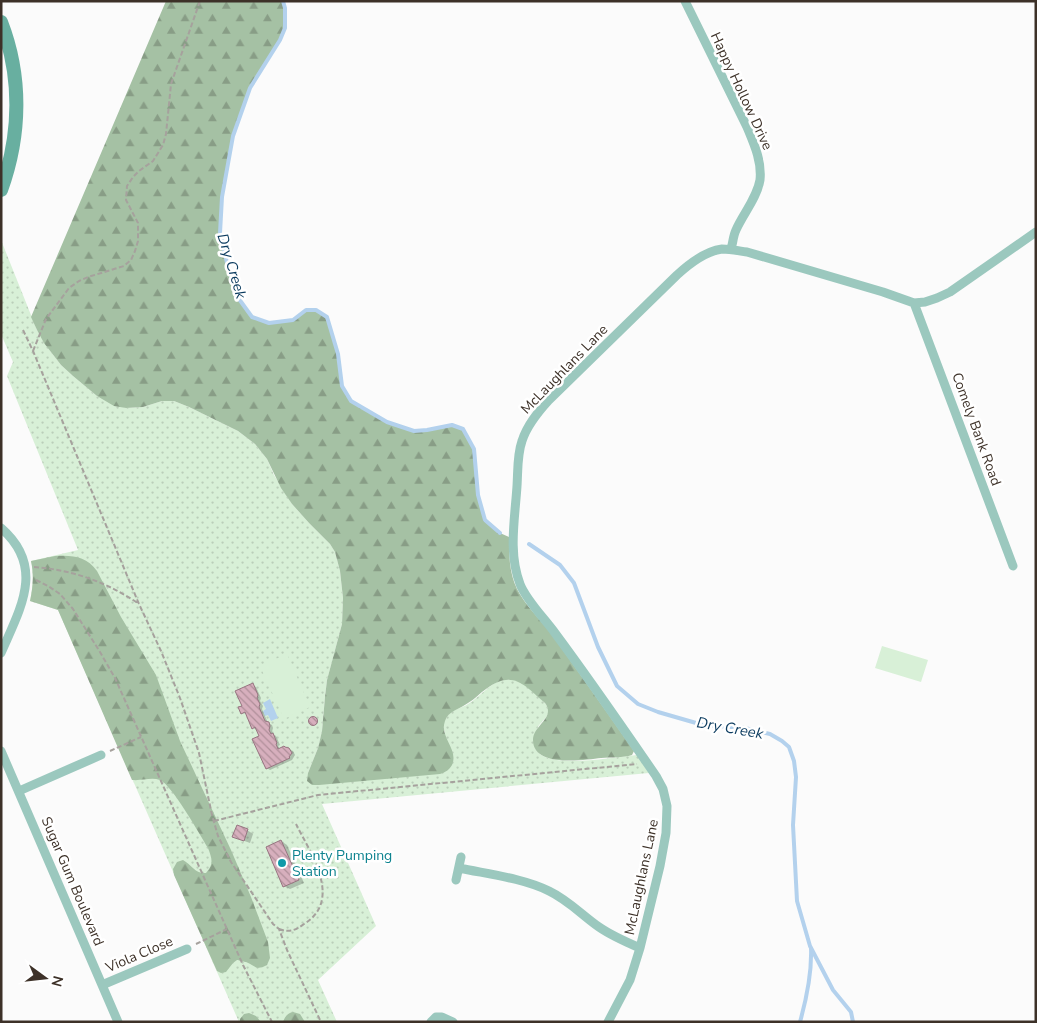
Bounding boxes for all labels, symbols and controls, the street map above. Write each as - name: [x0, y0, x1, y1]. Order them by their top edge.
- street label: Happy Hollow Drive: [706, 29, 777, 153]
- water label: Dry Creek: [213, 231, 252, 302]
- street label: McLaughlans Lane: [517, 320, 612, 418]
- street label: Comely Bank Road: [947, 370, 1006, 488]
- water label: Dry Creek: [695, 712, 765, 744]
- street label: Sugar Gum Boulevard: [37, 814, 108, 949]
- street label: McLaughlans Lane: [620, 818, 663, 937]
- place label: Plenty Pumping Station: [292, 846, 392, 881]
- marker: Plenty Pumping Station: [276, 857, 288, 869]
- street label: Viola Close: [102, 932, 176, 978]
- north arrow: [20, 953, 70, 1003]
- text: N: [47, 974, 68, 989]

